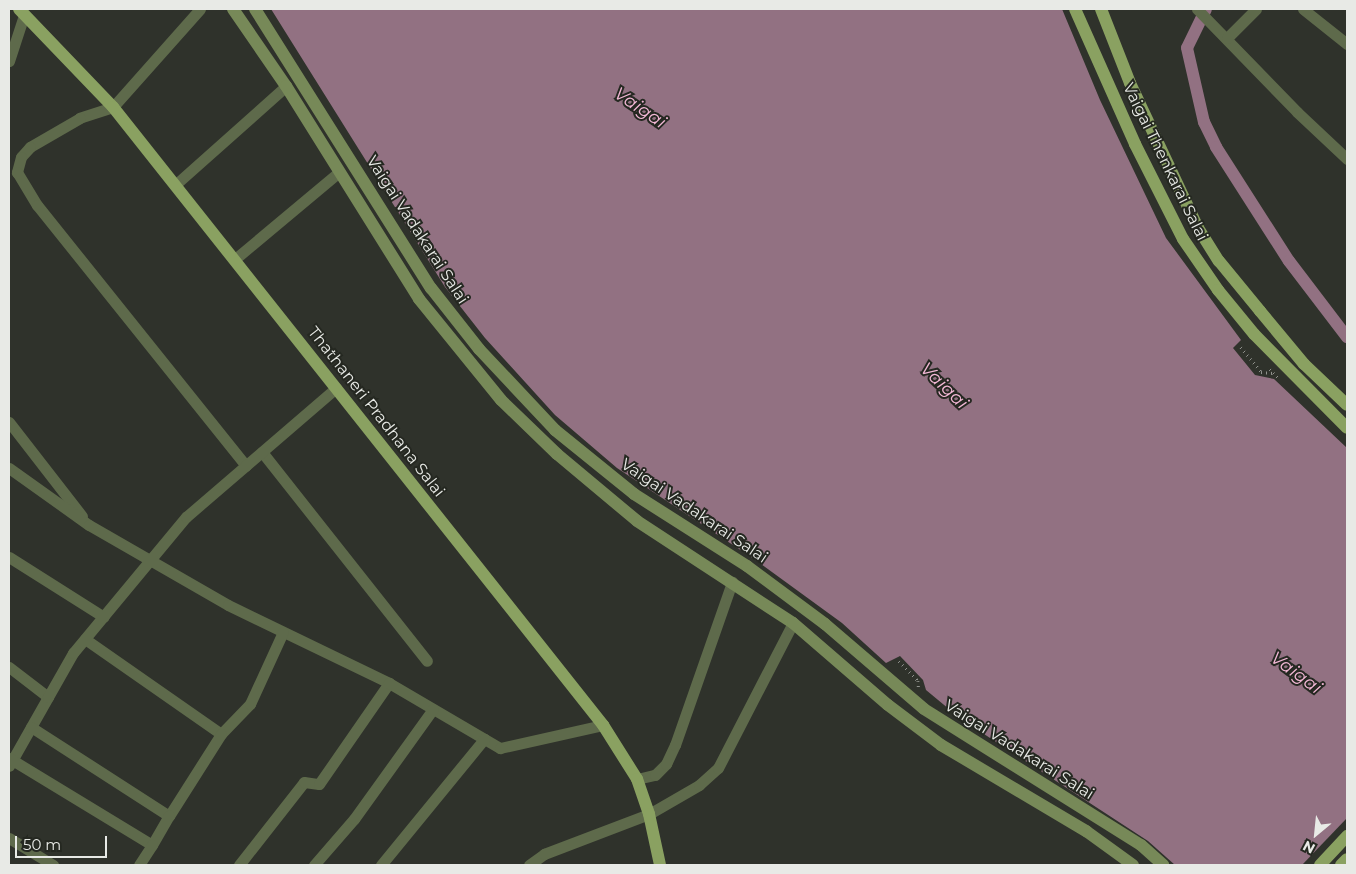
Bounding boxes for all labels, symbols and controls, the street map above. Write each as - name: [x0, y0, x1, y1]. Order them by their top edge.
- street label: Vaigai Thenkarai Salai: [1118, 80, 1212, 244]
- water label: Vaigai: [610, 83, 670, 133]
- street label: Vaigai Vadakarai Salai: [362, 152, 472, 308]
- street label: Thathaneri Pradhana Salai: [304, 323, 448, 501]
- water label: Vaigai: [916, 358, 972, 414]
- street label: Vaigai Vadakarai Salai: [617, 455, 771, 567]
- water label: Vaigai: [1266, 647, 1326, 699]
- street label: Vaigai Vadakarai Salai: [941, 696, 1097, 804]
- north arrow: [1291, 809, 1341, 859]
- scale bar: [18, 826, 110, 858]
- text: 50 m: [23, 835, 61, 854]
- text: N: [1300, 837, 1318, 858]

